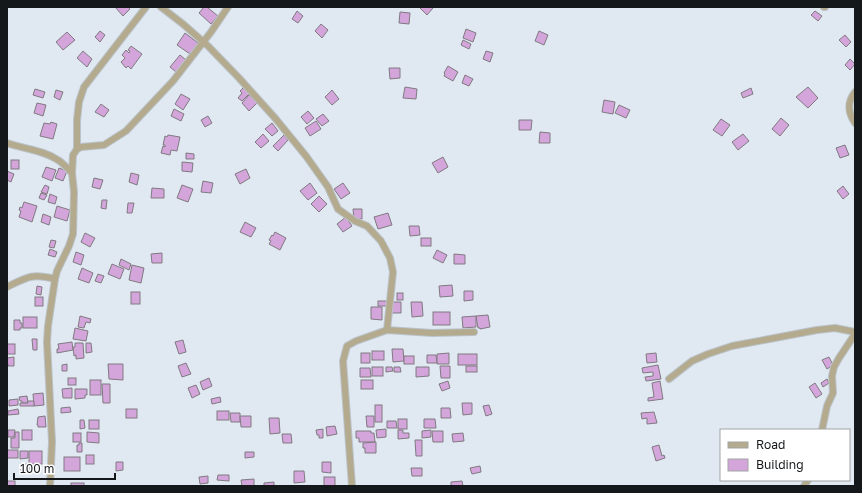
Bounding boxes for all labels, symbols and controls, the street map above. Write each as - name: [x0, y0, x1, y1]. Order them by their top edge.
- legend: [720, 429, 850, 481]
- text: Road: [756, 437, 785, 452]
- scale bar: [14, 455, 115, 481]
- text: Building: [756, 457, 804, 472]
- text: 100 m: [20, 461, 54, 476]

